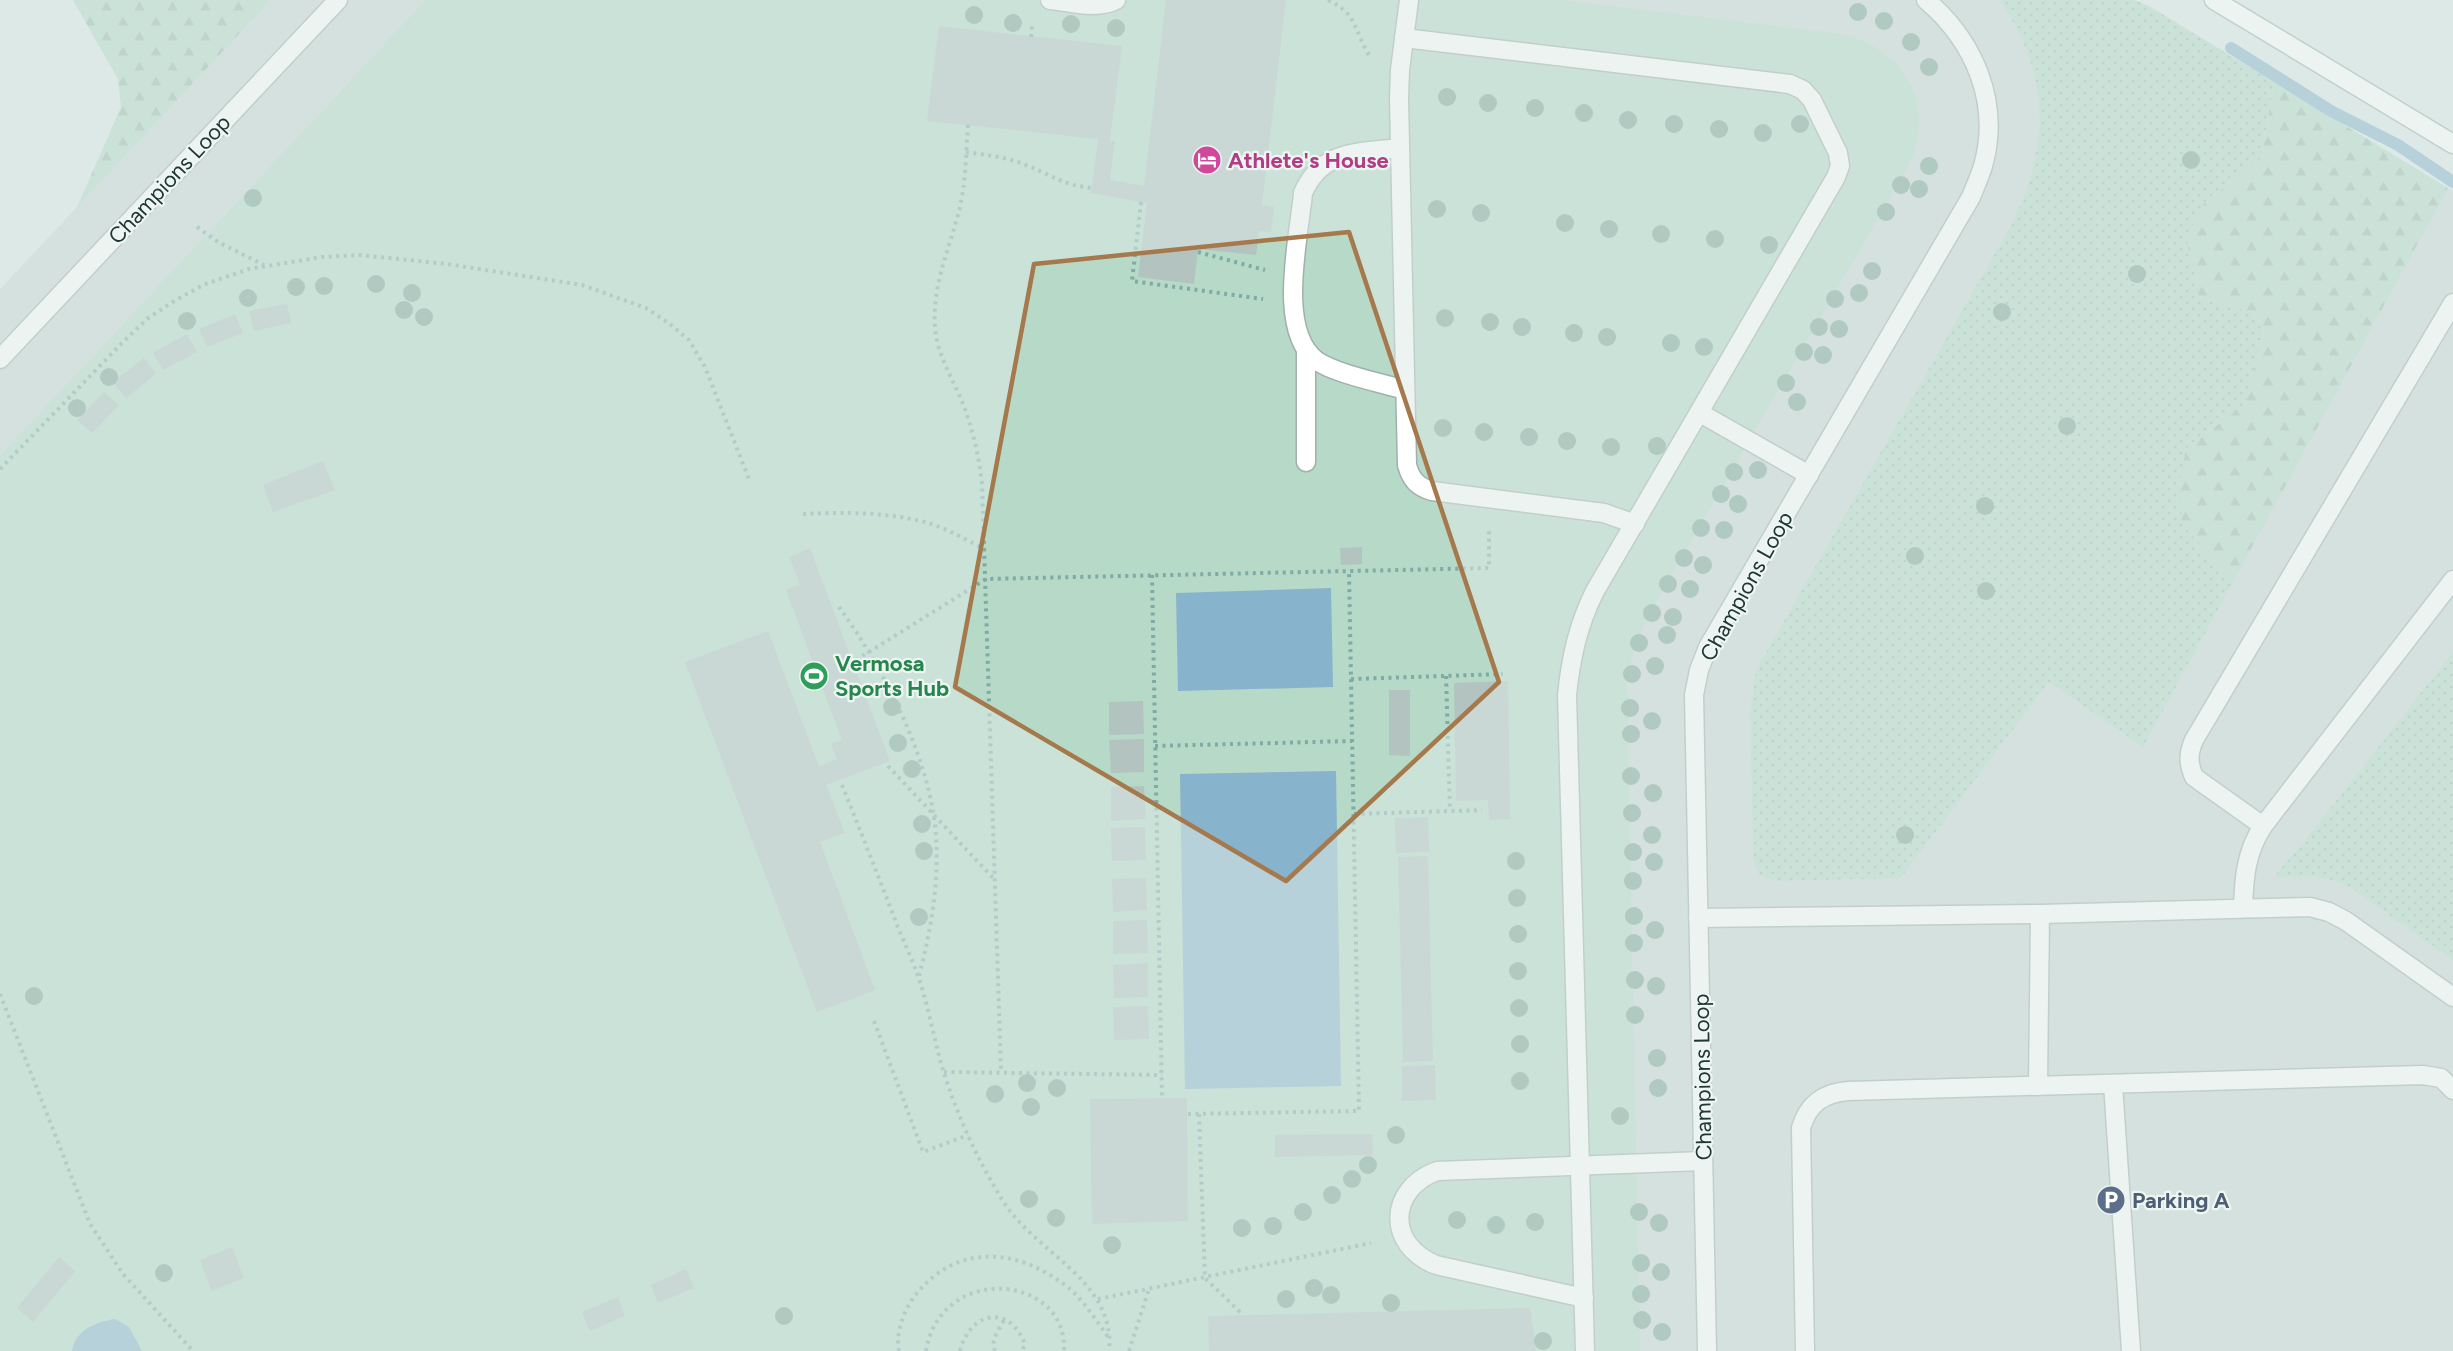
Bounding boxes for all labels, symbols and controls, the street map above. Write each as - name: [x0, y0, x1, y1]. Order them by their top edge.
- street label: Champions Loop: [103, 109, 236, 250]
- hotel icon: Athlete's House: [1191, 144, 1223, 176]
- place label: Athlete's House: [1228, 147, 1389, 174]
- street label: Champions Loop: [1694, 507, 1799, 666]
- place label: Vermosa Sports Hub: [835, 650, 949, 702]
- sports icon: Vermosa Sports Hub: [798, 660, 830, 692]
- street label: Champions Loop: [1688, 993, 1717, 1161]
- parking icon: Parking A: [2095, 1184, 2127, 1216]
- place label: Parking A: [2132, 1187, 2230, 1214]

